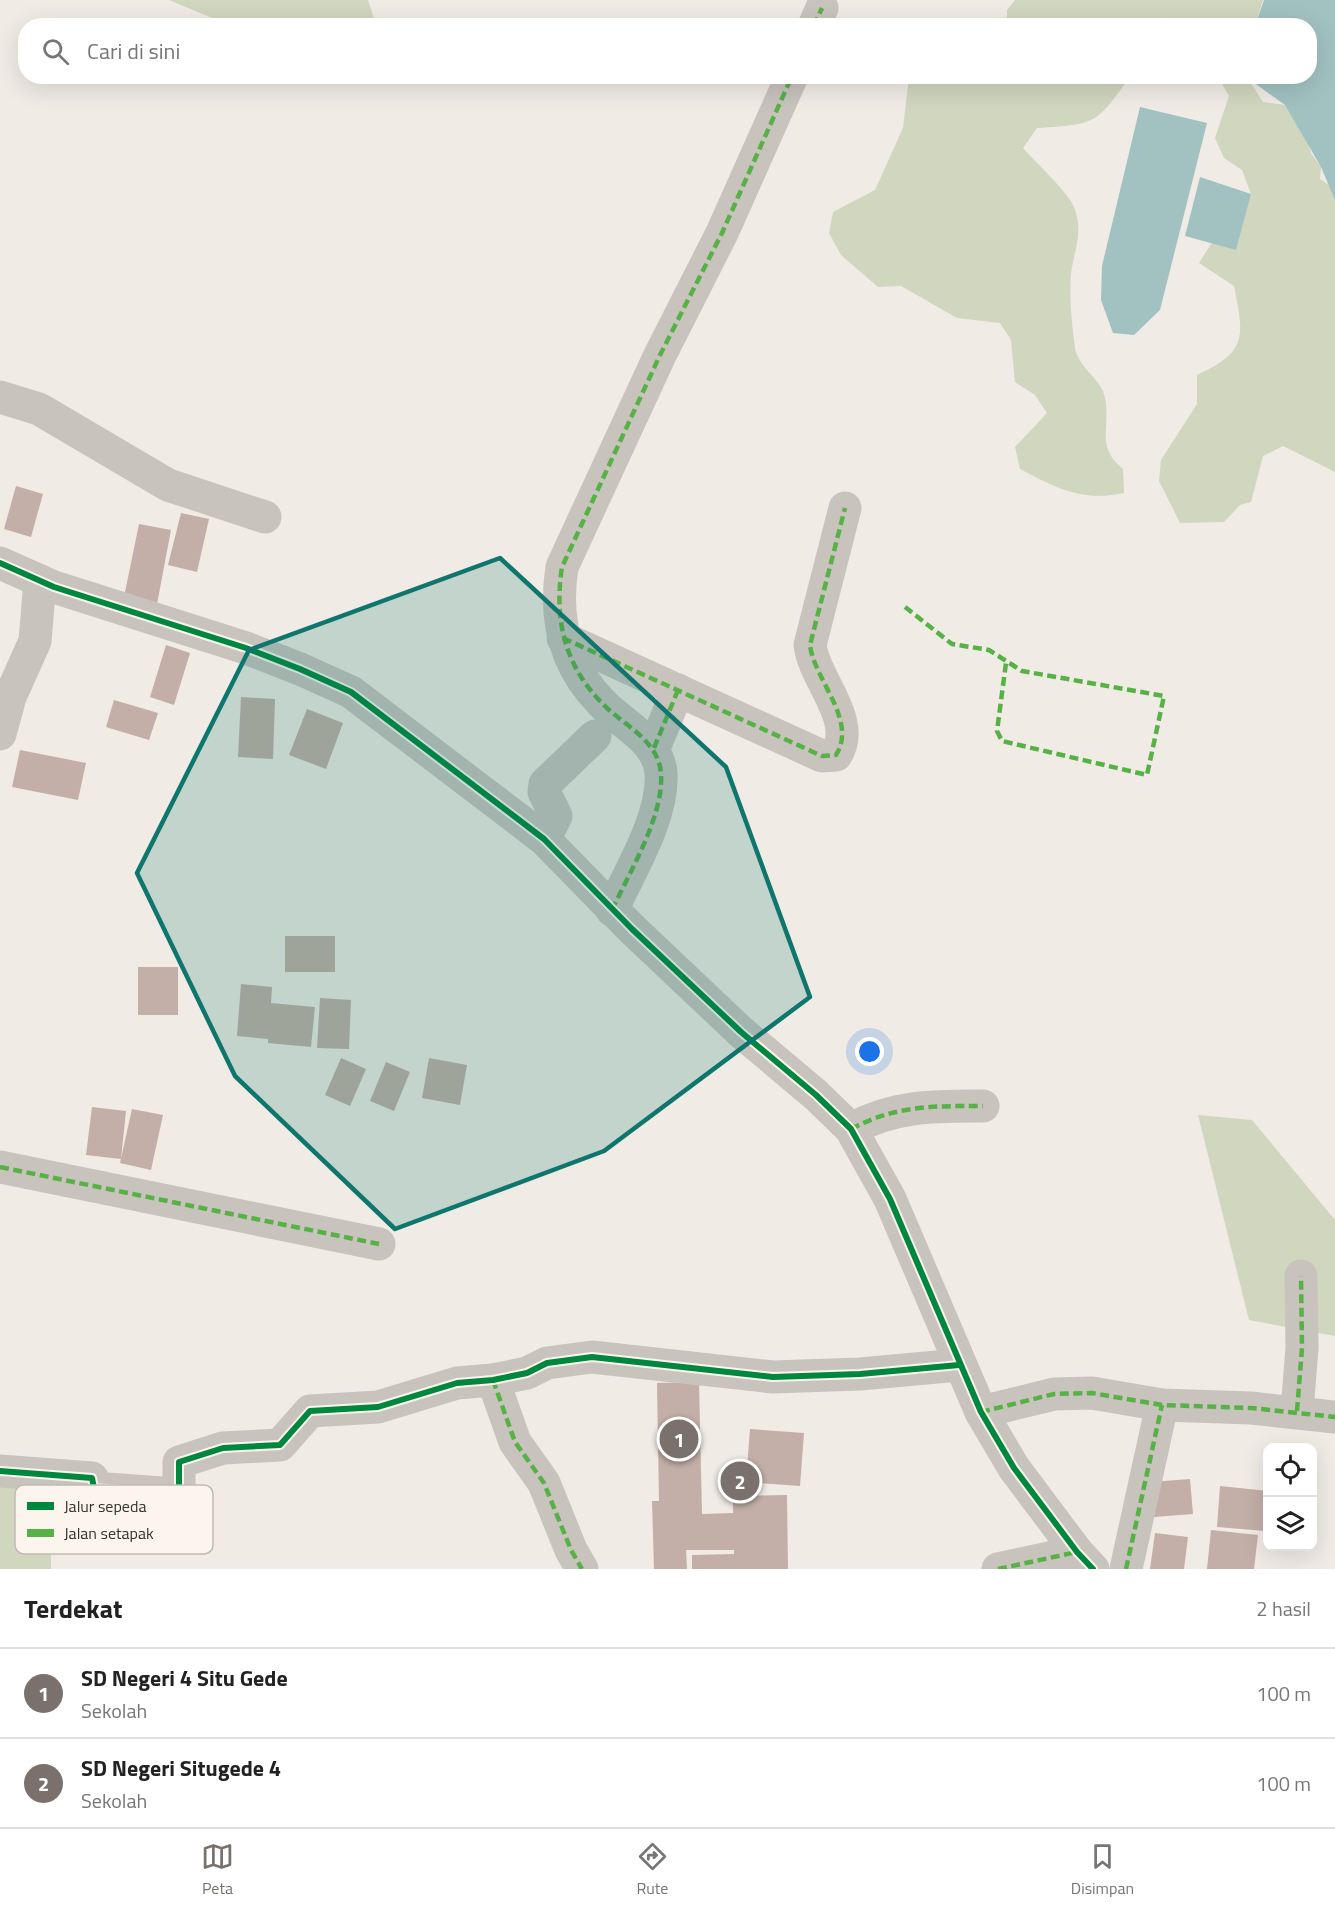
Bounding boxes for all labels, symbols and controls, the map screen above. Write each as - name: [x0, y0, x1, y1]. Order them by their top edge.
- search box: [18, 18, 1317, 84]
- text: Cari di sini: [87, 34, 180, 68]
- icon: search: [39, 35, 72, 68]
- your location: [855, 1037, 884, 1066]
- pin: 1: [660, 1416, 698, 1462]
- map controls: [1263, 1443, 1317, 1551]
- button: locate: [1263, 1443, 1317, 1497]
- pin: 2: [720, 1458, 760, 1504]
- legend: [15, 1485, 213, 1554]
- text: Jalur sepeda: [64, 1494, 146, 1518]
- button: layers: [1263, 1497, 1317, 1551]
- text: Jalan setapak: [64, 1521, 154, 1545]
- text: Terdekat: [24, 1589, 123, 1628]
- text: 2 hasil: [1256, 1593, 1311, 1624]
- text: SD Negeri 4 Situ Gede: [81, 1661, 288, 1695]
- text: 1: [38, 1678, 49, 1709]
- text: 100 m: [1256, 1678, 1311, 1709]
- text: Sekolah: [81, 1695, 147, 1726]
- text: SD Negeri Situgede 4: [81, 1751, 281, 1785]
- text: 2: [38, 1768, 49, 1799]
- text: 100 m: [1256, 1768, 1311, 1799]
- text: Sekolah: [81, 1785, 147, 1816]
- tab: Peta: [201, 1840, 234, 1900]
- tab: Rute: [636, 1840, 669, 1900]
- tab: Disimpan: [1071, 1840, 1134, 1900]

